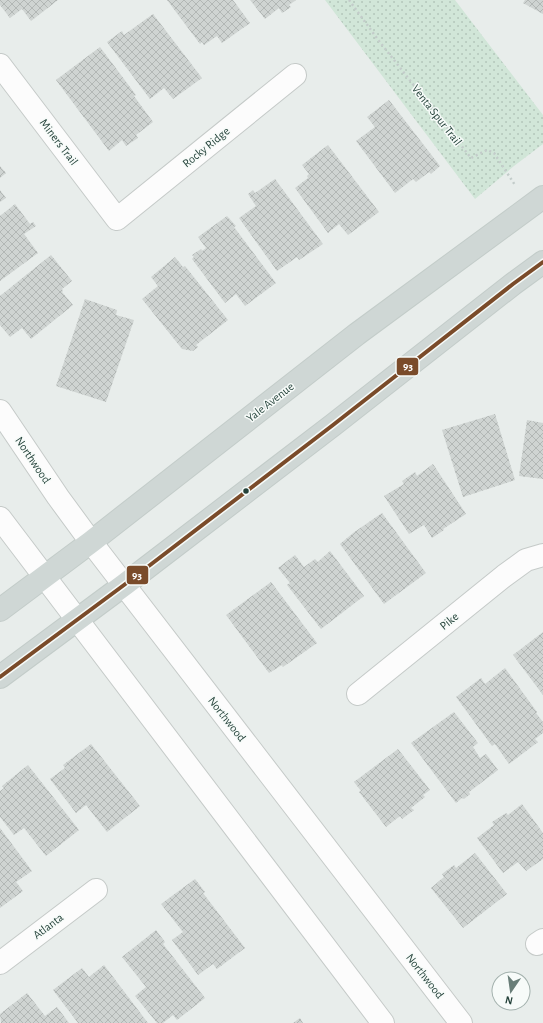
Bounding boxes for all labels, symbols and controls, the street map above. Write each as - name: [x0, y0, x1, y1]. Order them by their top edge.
- street label: Venta Spur Trail: [410, 82, 464, 148]
- street label: Miners Trail: [38, 117, 80, 167]
- street label: Rocky Ridge: [180, 125, 232, 170]
- line badge: 93: [396, 357, 419, 376]
- text: 93: [403, 361, 413, 372]
- street label: Yale Avenue: [244, 380, 296, 424]
- street label: Northwood: [13, 435, 53, 485]
- unlabelled marker: [241, 486, 251, 496]
- line badge: 93: [126, 565, 149, 585]
- text: 93: [132, 570, 142, 581]
- street label: Pike: [437, 610, 461, 632]
- street label: Northwood: [206, 694, 248, 744]
- street label: Atlanta: [31, 911, 66, 941]
- street label: Northwood: [404, 951, 446, 1001]
- north arrow: [491, 971, 531, 1011]
- text: N: [504, 994, 514, 1006]

